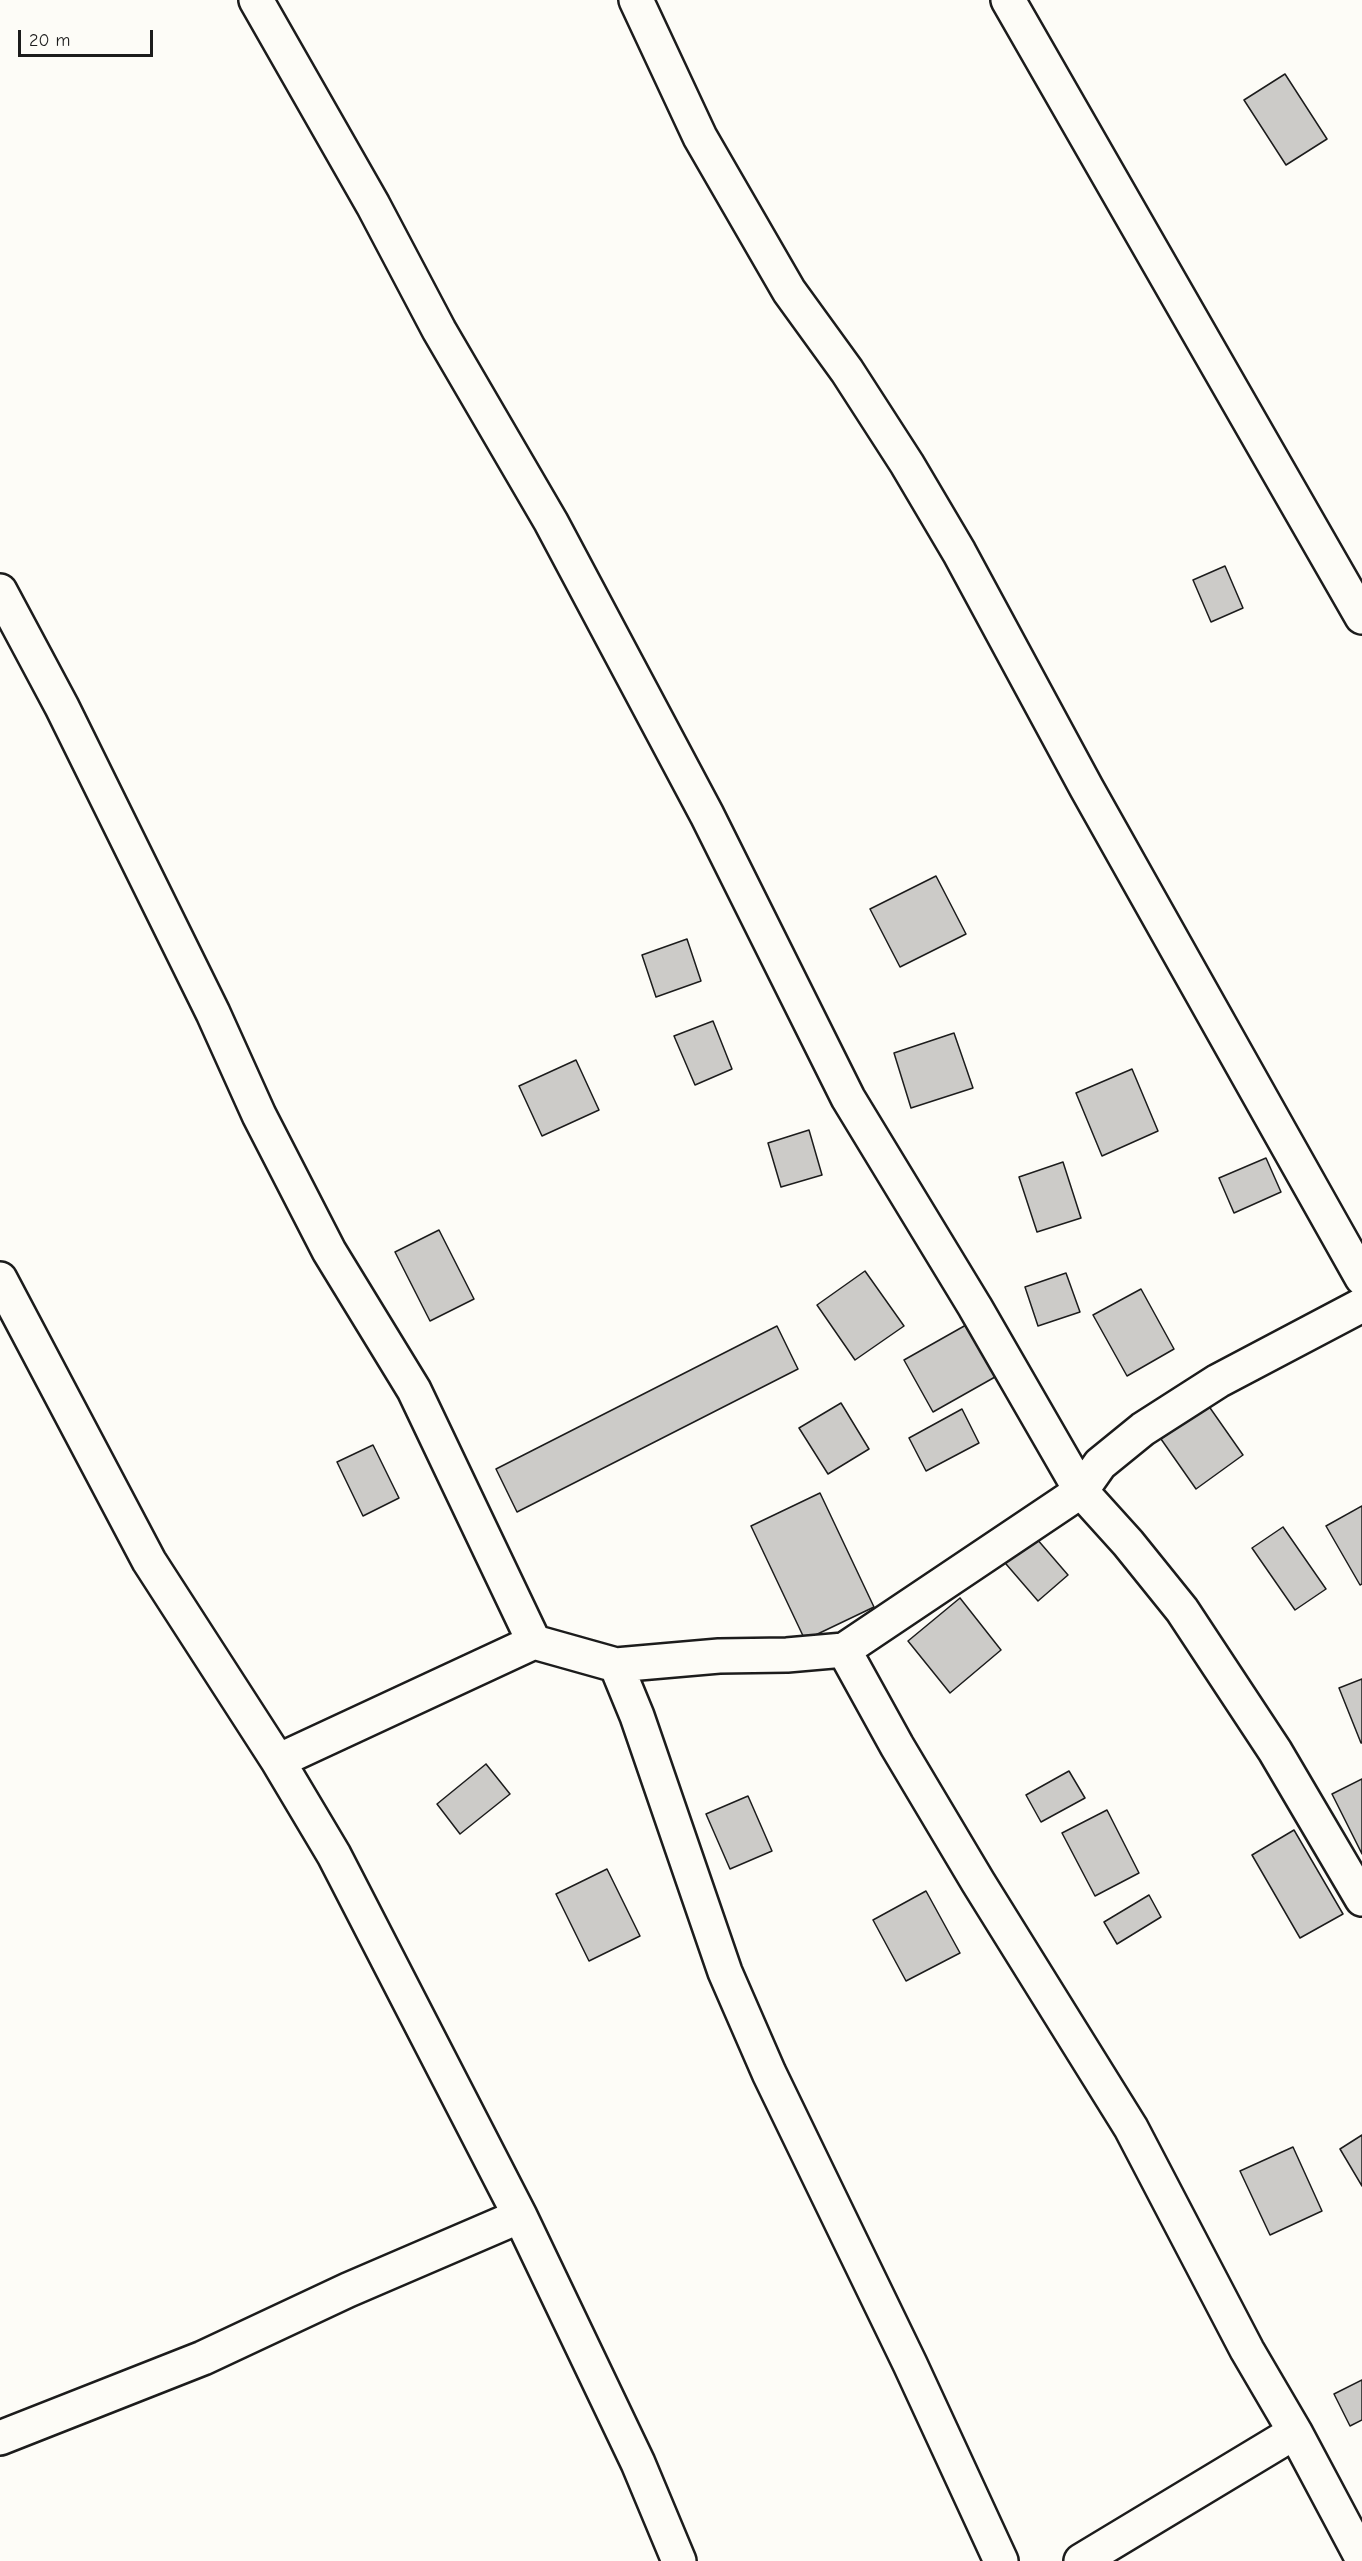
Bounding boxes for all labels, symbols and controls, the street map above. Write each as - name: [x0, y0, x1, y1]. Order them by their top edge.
- scale bar: [21, 18, 156, 56]
- text: 20 m: [29, 30, 70, 51]

